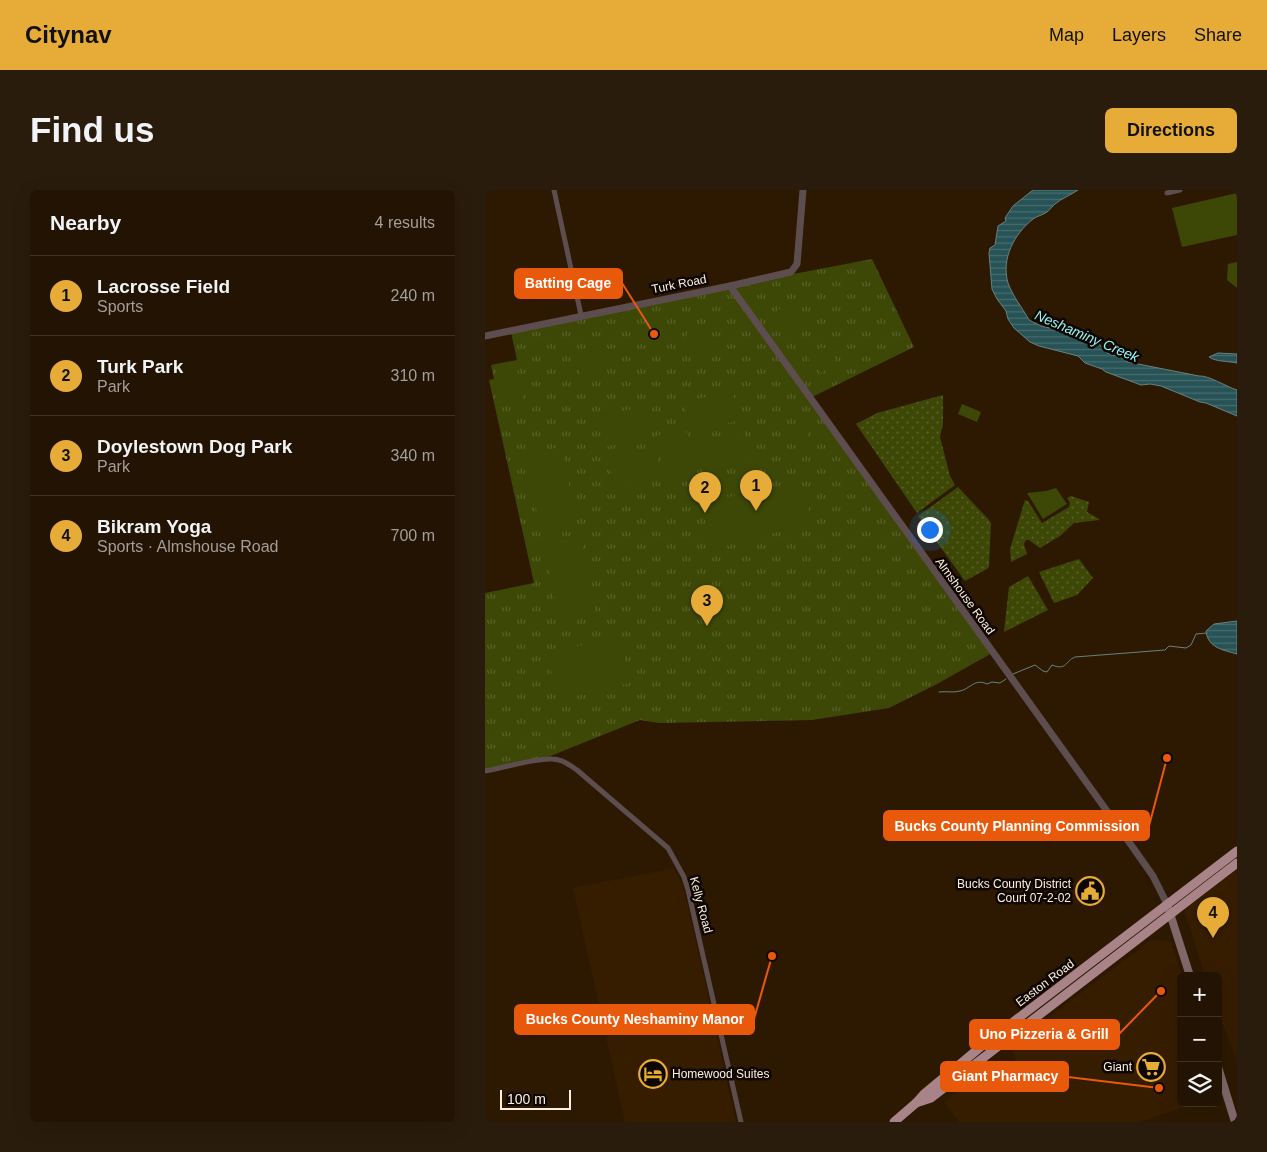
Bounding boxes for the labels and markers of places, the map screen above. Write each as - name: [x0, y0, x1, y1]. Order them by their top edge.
- callout: Batting Cage: [515, 269, 622, 298]
- pin: 1: [740, 470, 772, 511]
- pin: 2: [689, 472, 721, 513]
- pin: 3: [691, 585, 723, 626]
- callout: Bucks County Planning Commission: [884, 811, 1149, 840]
- public building icon: Bucks County District Court 07-2-02: [1075, 876, 1105, 906]
- place label: Bucks County District Court 07-2-02: [957, 877, 1072, 905]
- pin: 4: [1197, 897, 1229, 938]
- callout: Bucks County Neshaminy Manor: [515, 1005, 754, 1034]
- callout: Uno Pizzeria & Grill: [970, 1020, 1119, 1049]
- supermarket icon: Giant: [1136, 1052, 1166, 1082]
- hotel icon: Homewood Suites: [638, 1059, 668, 1089]
- place label: Giant: [1103, 1060, 1133, 1074]
- callout: Giant Pharmacy: [941, 1062, 1068, 1091]
- place label: Homewood Suites: [672, 1067, 769, 1081]

